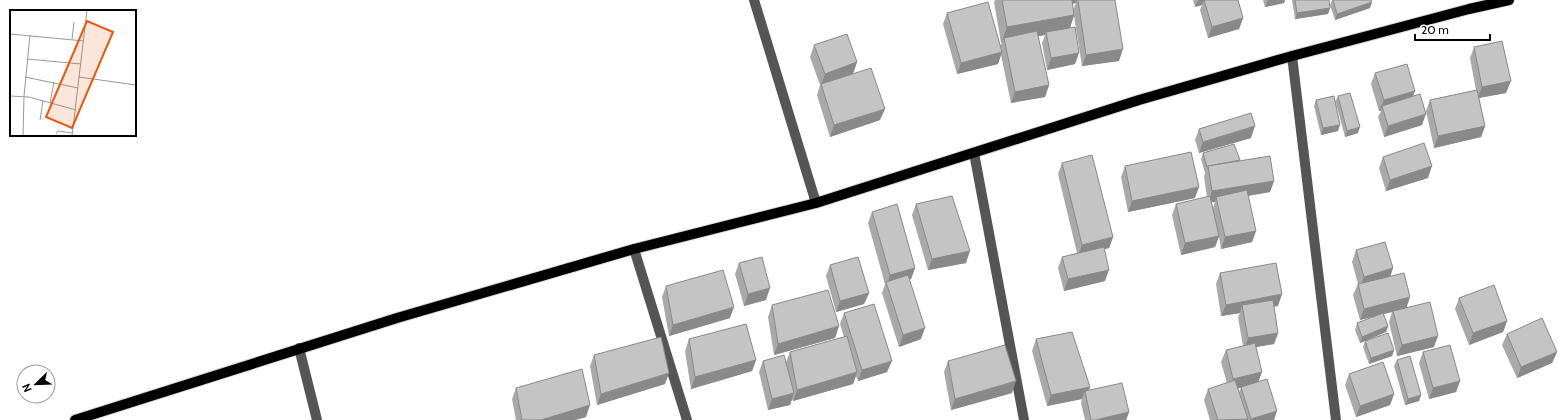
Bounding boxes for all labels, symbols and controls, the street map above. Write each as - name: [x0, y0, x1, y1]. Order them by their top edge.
- inset map: [10, 10, 136, 136]
- scale bar: [1415, 16, 1490, 42]
- text: 20 m: [1421, 22, 1449, 37]
- north arrow: [16, 364, 56, 404]
- text: N: [19, 382, 35, 394]

